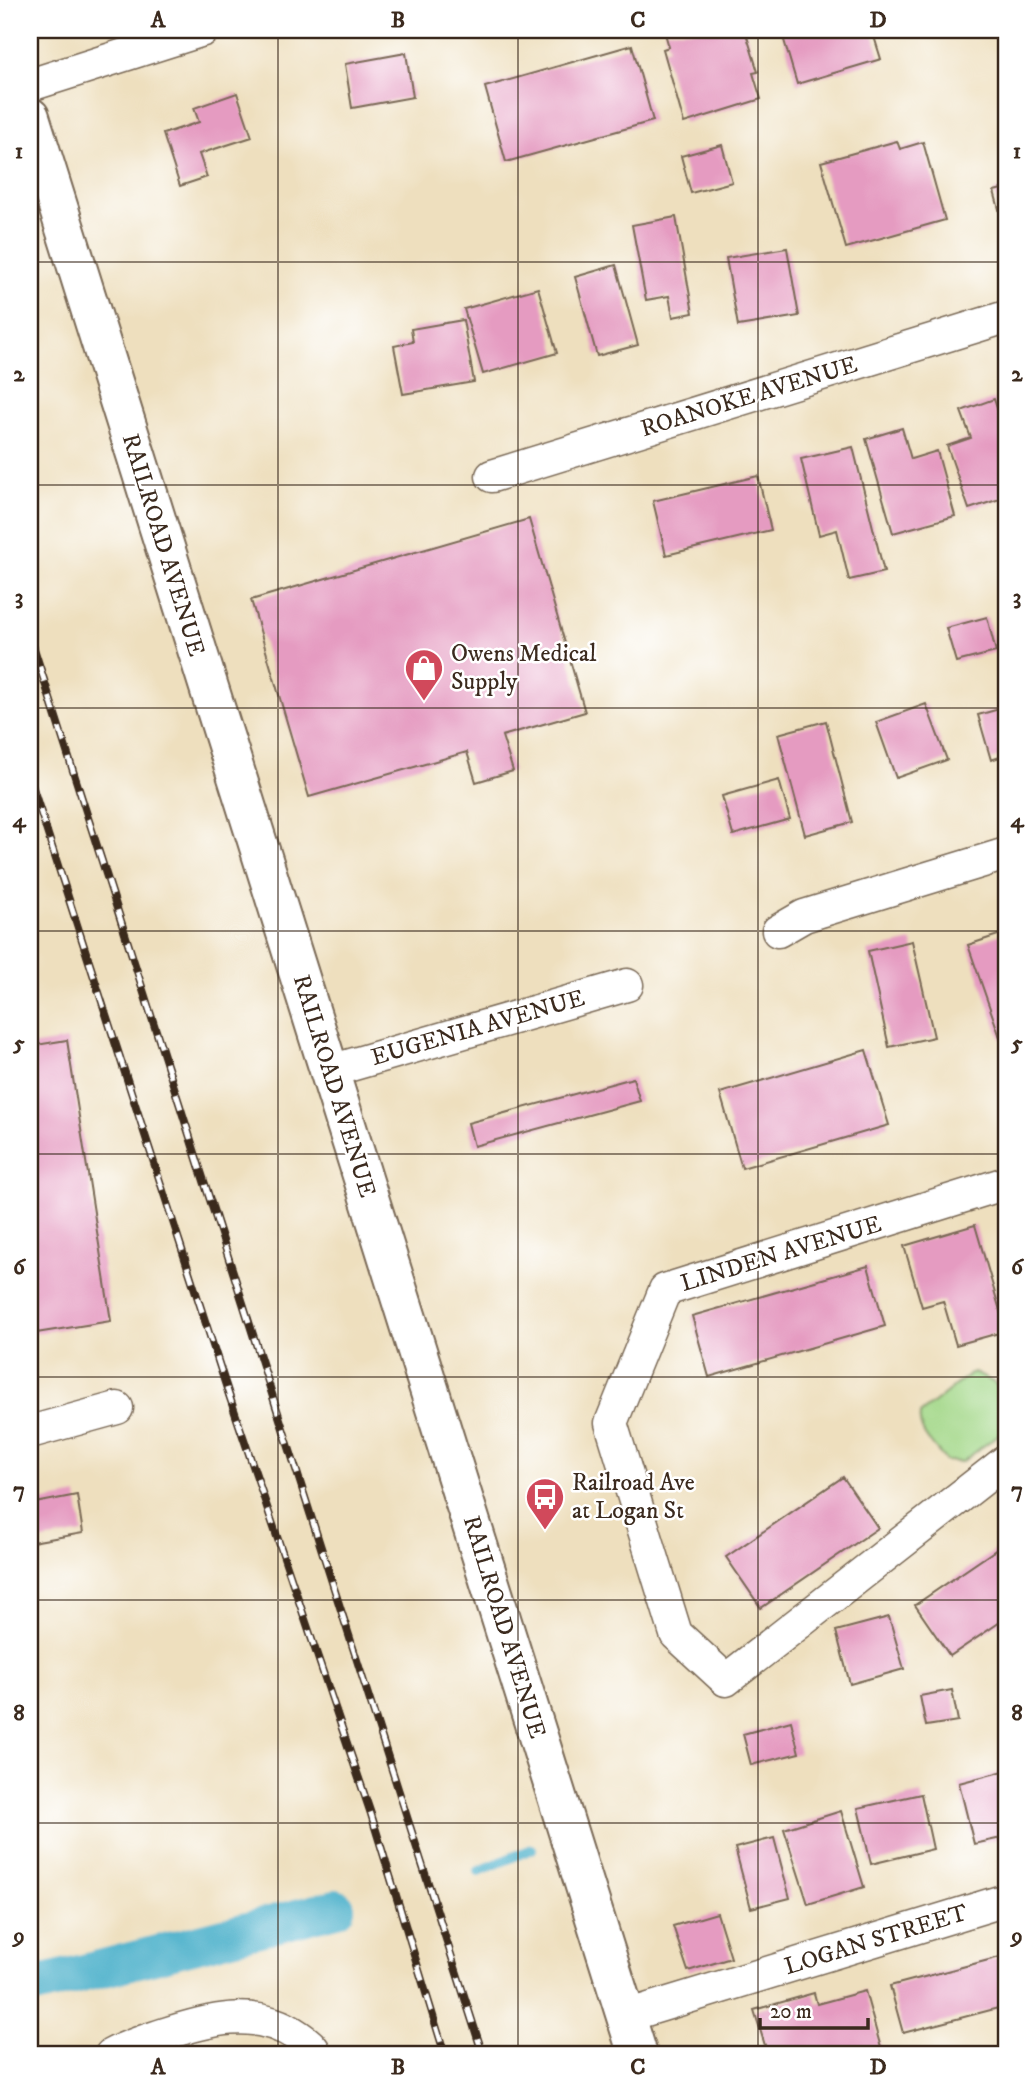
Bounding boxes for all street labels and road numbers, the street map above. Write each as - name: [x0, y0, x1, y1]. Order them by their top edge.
- street label: ROANOKE AVENUE: [637, 350, 861, 444]
- street label: RAILROAD AVENUE: [115, 430, 211, 660]
- street label: RAILROAD AVENUE: [286, 971, 382, 1201]
- street label: EUGENIA AVENUE: [368, 983, 588, 1073]
- street label: LINDEN AVENUE: [677, 1209, 885, 1299]
- street label: RAILROAD AVENUE: [456, 1512, 552, 1742]
- street label: LOGAN STREET: [781, 1898, 971, 1982]

